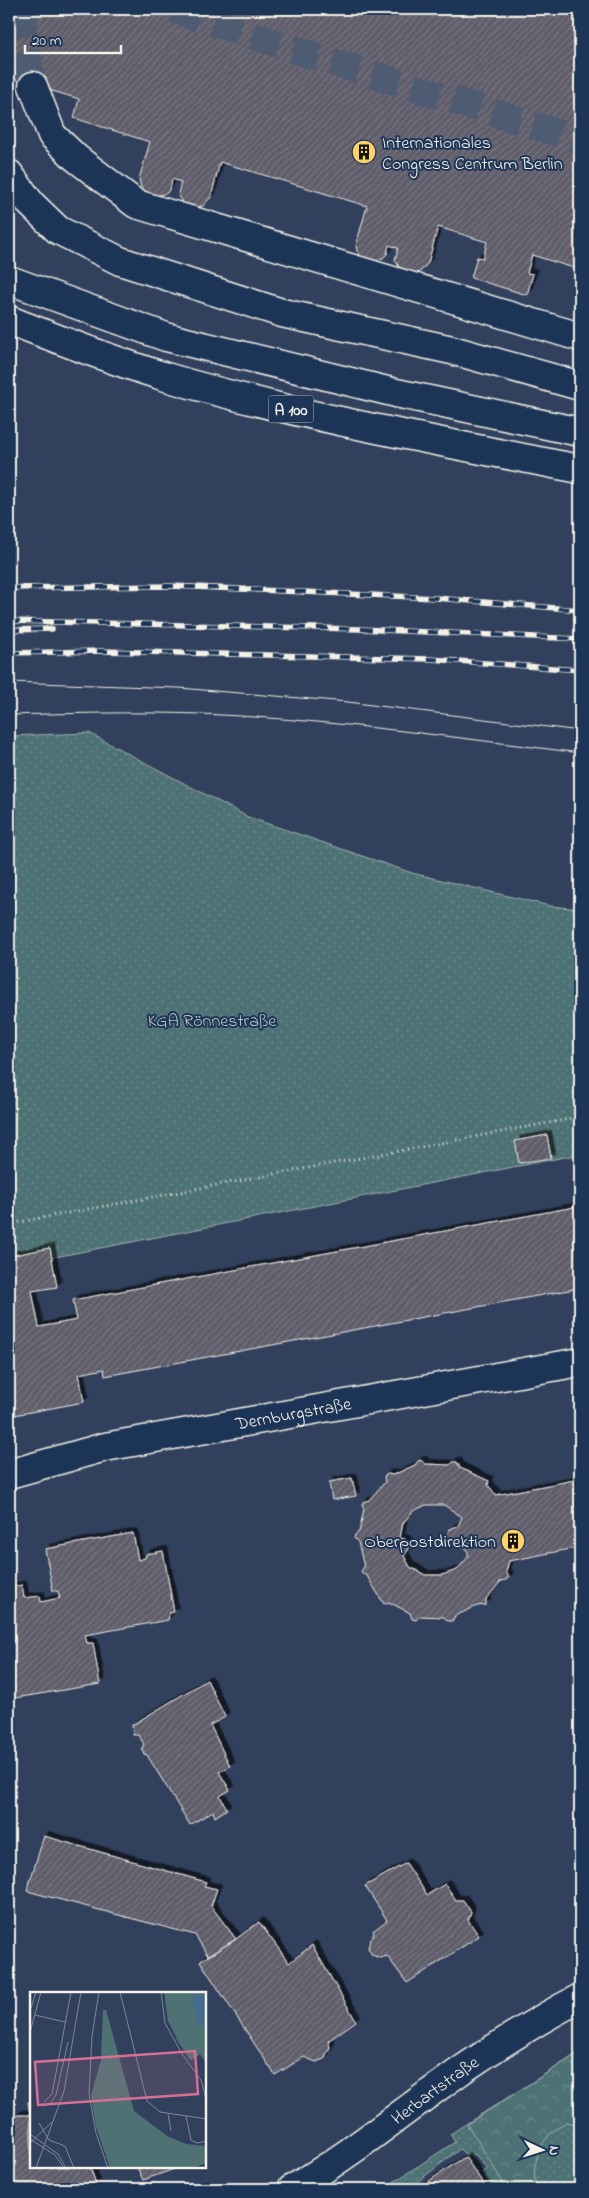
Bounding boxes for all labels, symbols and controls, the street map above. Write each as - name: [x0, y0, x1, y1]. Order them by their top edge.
- scale bar: [25, 22, 121, 54]
- text: 20 m: [32, 30, 62, 52]
- place label: Internationales Congress Centrum Berlin: [382, 131, 563, 179]
- building icon: Internationales Congress Centrum Berlin: [351, 139, 377, 165]
- road number: A 100: [268, 396, 314, 422]
- park label: KGA Rönnestraße: [148, 1009, 277, 1035]
- street label: Dernburgstraße: [233, 1392, 355, 1439]
- building icon: Oberpostdirektion: [500, 1528, 526, 1554]
- place label: Oberpostdirektion: [364, 1530, 496, 1556]
- inset map: [30, 1992, 206, 2168]
- street label: Herbartstraße: [387, 2050, 486, 2132]
- north arrow: [516, 2126, 566, 2176]
- text: N: [543, 2145, 564, 2156]

